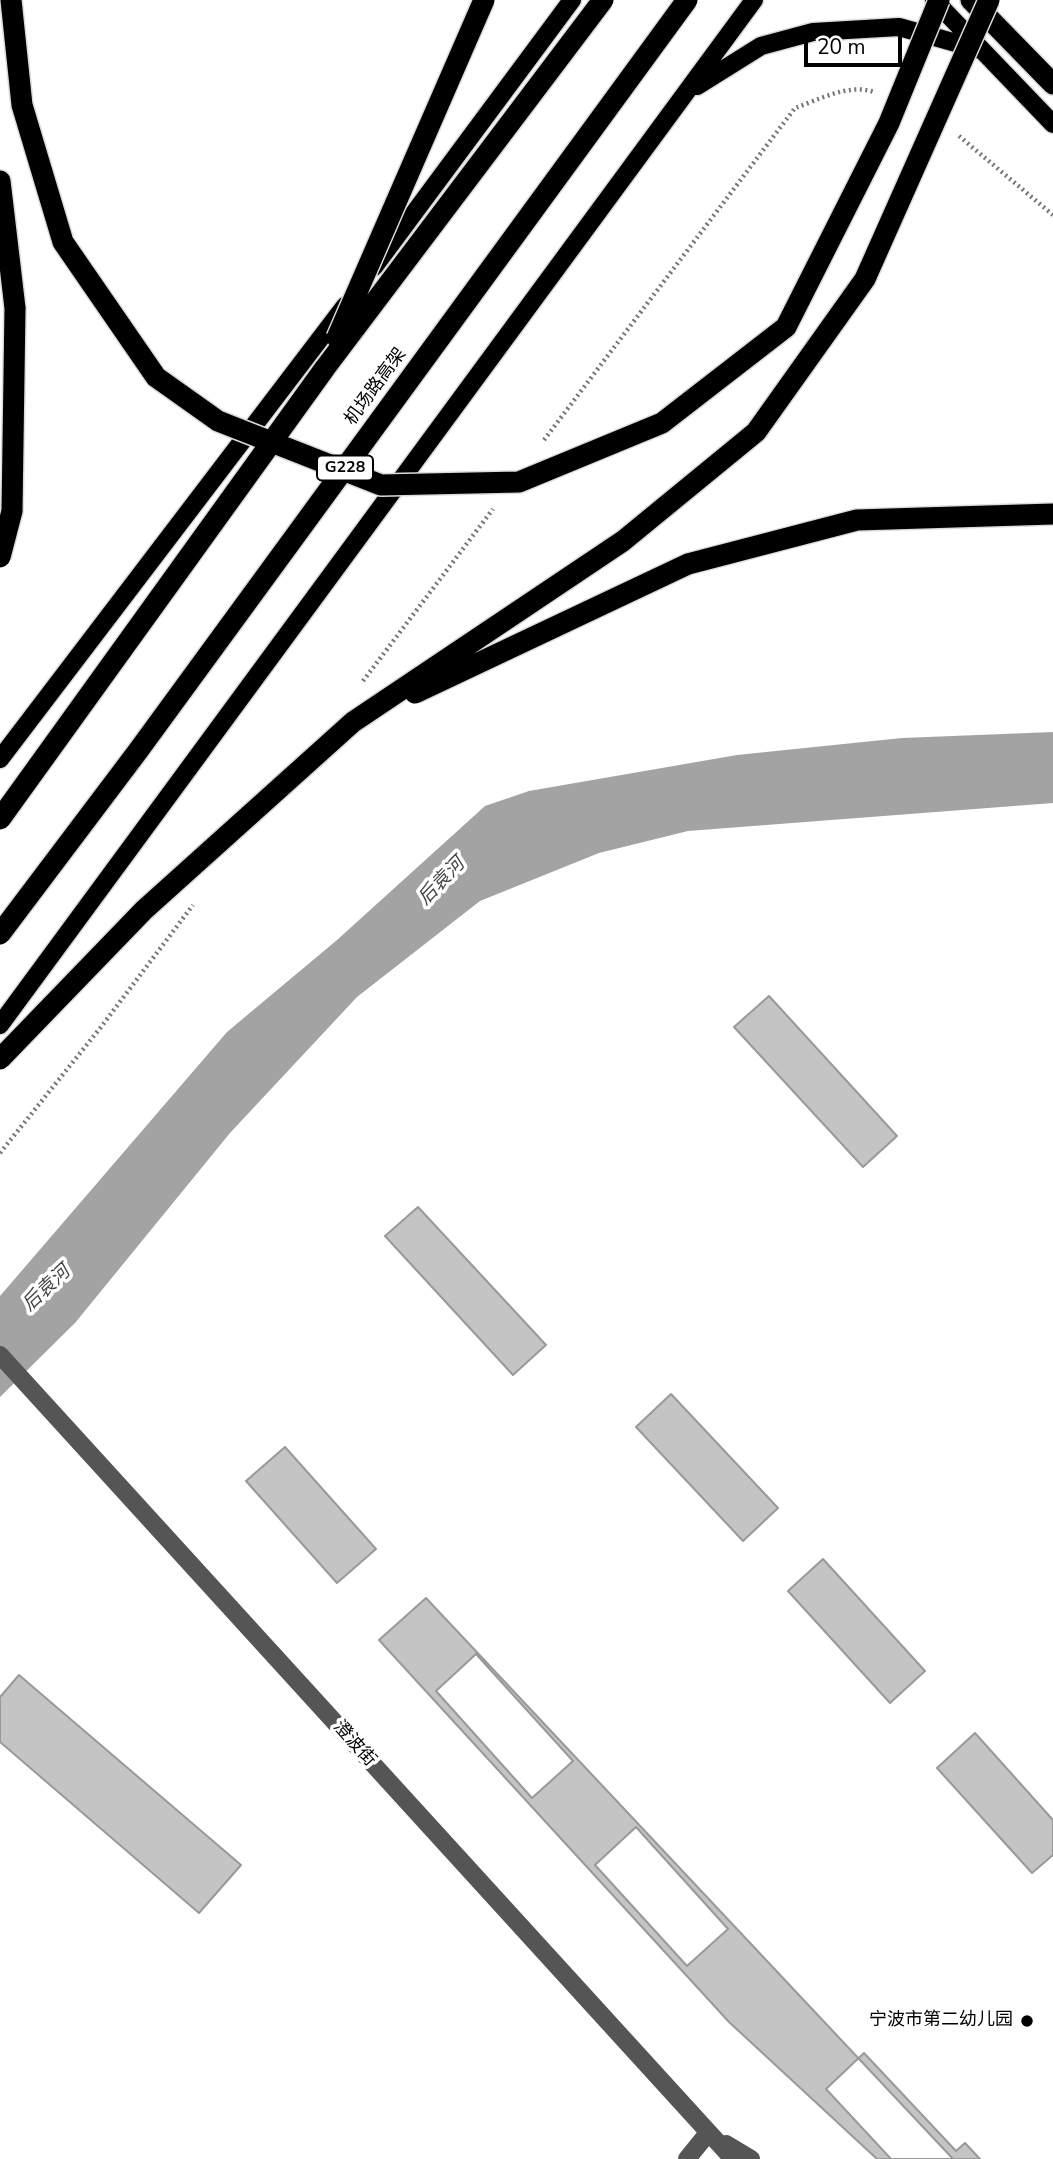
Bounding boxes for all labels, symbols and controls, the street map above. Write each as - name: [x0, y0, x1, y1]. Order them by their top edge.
- scale bar: [808, 21, 906, 65]
- text: 20 m: [817, 33, 866, 61]
- street label: 机场路高架: [341, 344, 411, 430]
- road number: G228: [317, 456, 373, 481]
- water label: 后袁河: [414, 854, 470, 910]
- water label: 后袁河: [18, 1261, 76, 1317]
- street label: 澄波街: [328, 1717, 380, 1771]
- place label: 宁波市第二幼儿园: [869, 2010, 1013, 2032]
- marker: 宁波市第二幼儿园: [1019, 2013, 1035, 2029]

